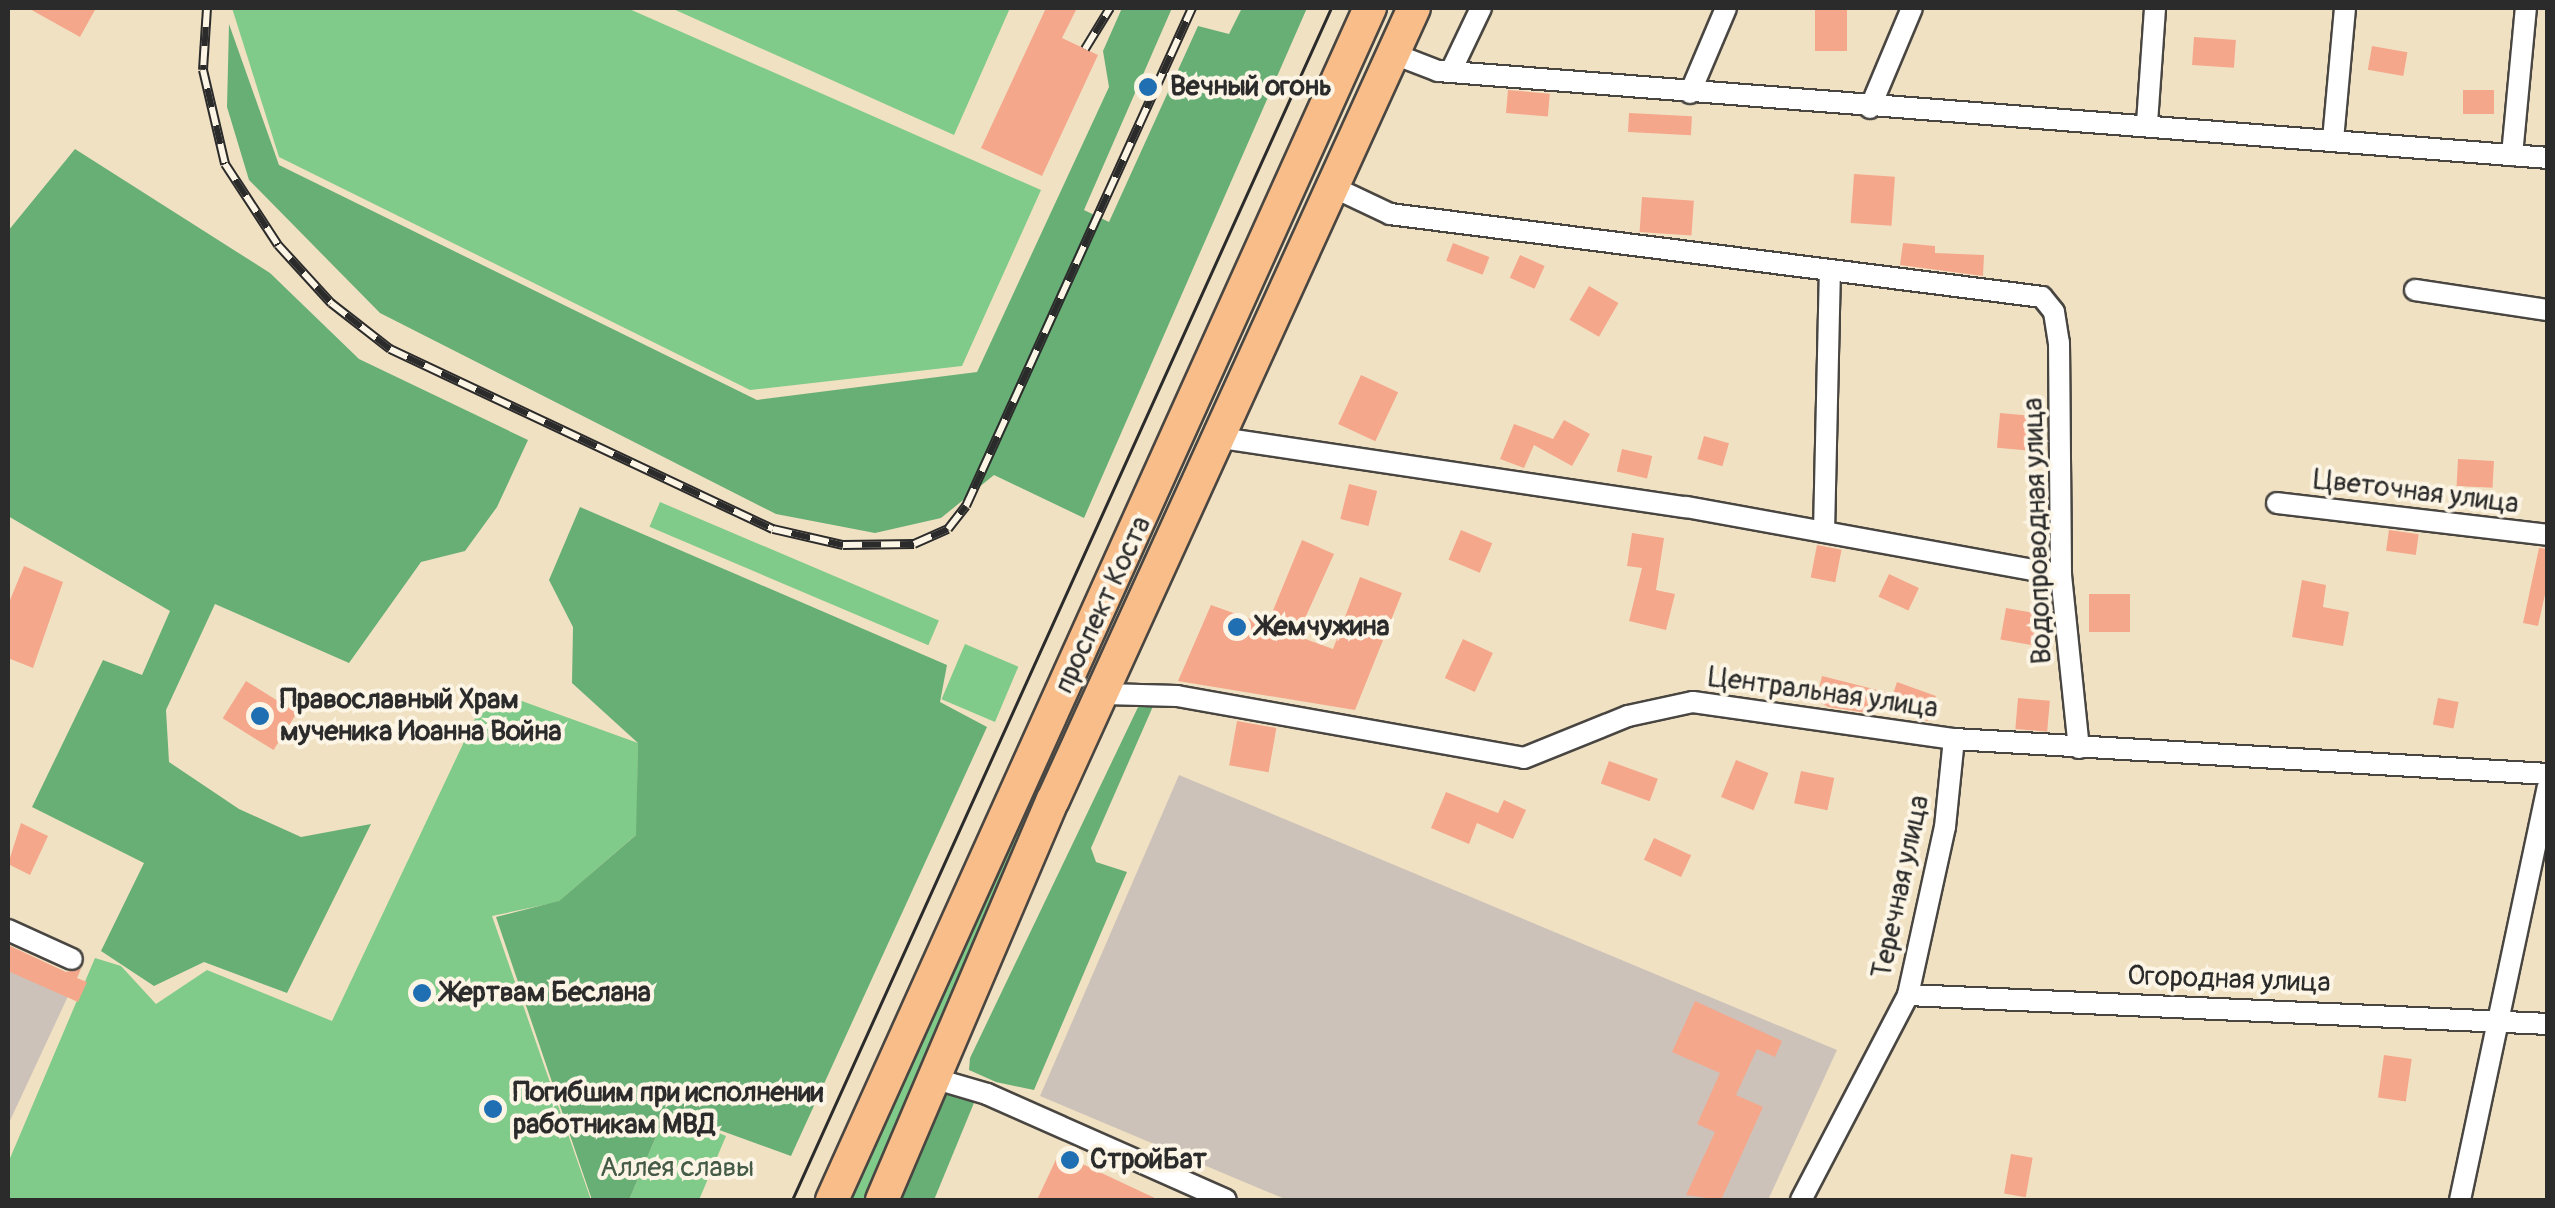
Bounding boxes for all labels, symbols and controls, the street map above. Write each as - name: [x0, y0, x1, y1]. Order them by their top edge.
- place label: Вечный огонь: [1170, 70, 1332, 104]
- marker: Вечный огонь: [1135, 74, 1161, 100]
- street label: Водопроводная улица: [2017, 397, 2059, 665]
- street label: Цветочная улица: [2311, 463, 2521, 521]
- street label: проспект Коста: [1047, 511, 1159, 699]
- place label: Жемчужина: [1257, 610, 1390, 644]
- marker: Жемчужина: [1226, 616, 1248, 638]
- street label: Центральная улица: [1706, 660, 1940, 726]
- place label: Православный Храм мученика Иоанна Война: [280, 683, 562, 749]
- marker: Православный Храм мученика Иоанна Война: [249, 705, 271, 727]
- street label: Теречная улица: [1865, 792, 1937, 982]
- street label: Огородная улица: [2127, 960, 2331, 1000]
- place label: Жертвам Беслана: [442, 976, 651, 1010]
- marker: Жертвам Беслана: [411, 982, 433, 1004]
- place label: Погибшим при исполнении работникам МВД: [513, 1076, 823, 1142]
- marker: Погибшим при исполнении работникам МВД: [482, 1098, 504, 1120]
- place label: СтройБат: [1090, 1143, 1207, 1177]
- marker: СтройБат: [1059, 1149, 1081, 1171]
- park label: Аллея славы: [600, 1151, 754, 1185]

